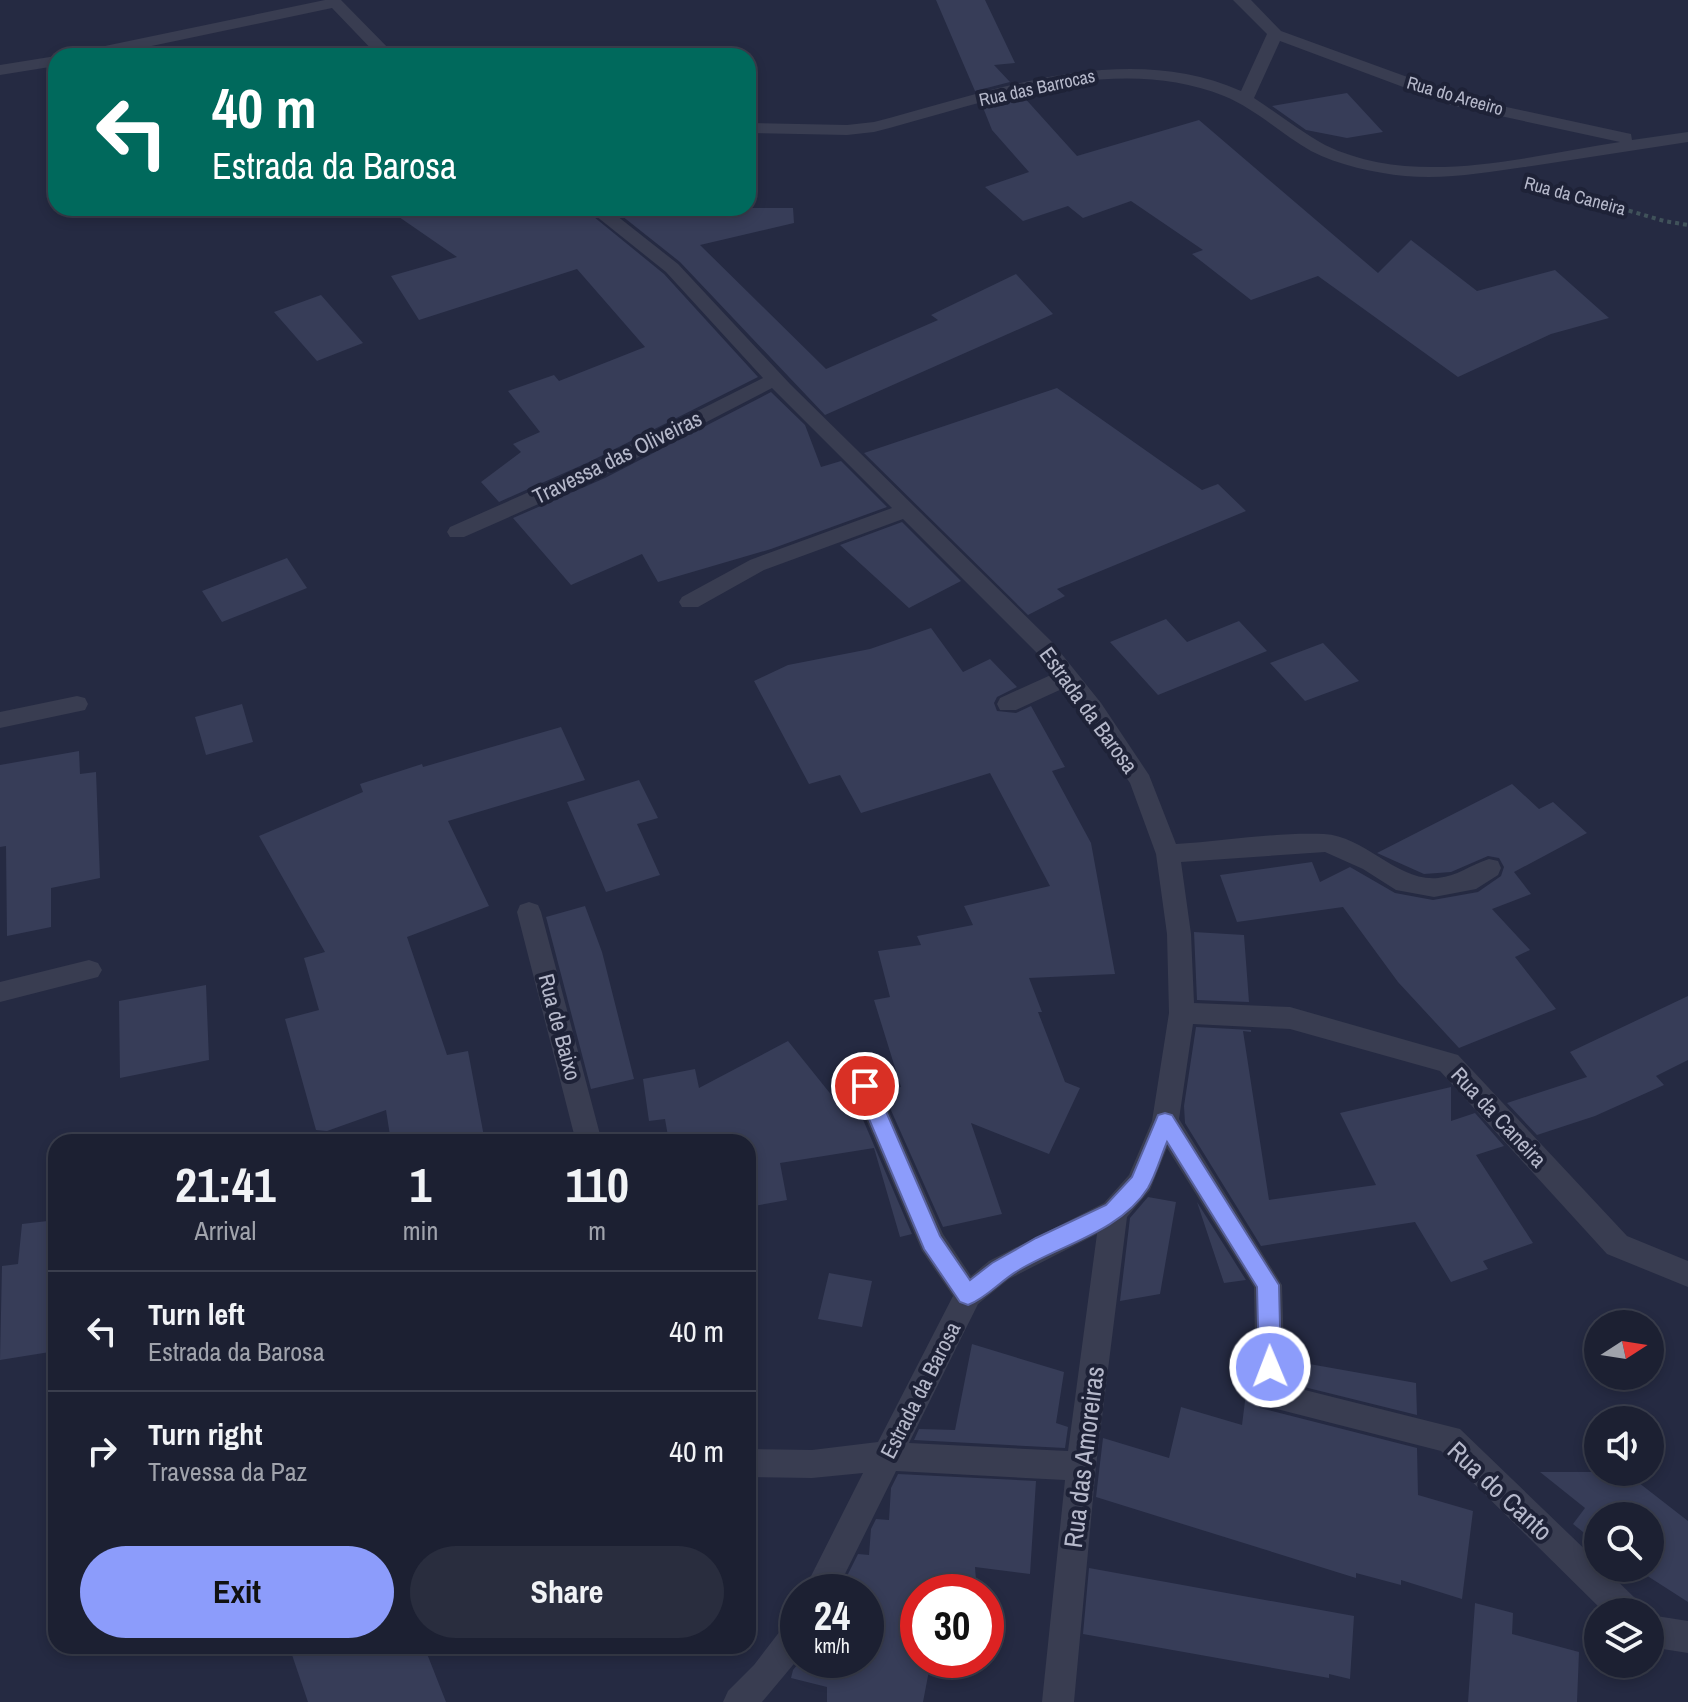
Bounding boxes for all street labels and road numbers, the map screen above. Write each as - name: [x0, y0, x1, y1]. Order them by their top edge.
- street label: Rua das Barrocas: [977, 63, 1097, 112]
- street label: Rua do Areeiro: [1404, 70, 1506, 121]
- street label: Rua da Caneira: [1522, 170, 1629, 221]
- street label: Travessa das Oliveiras: [527, 403, 707, 511]
- street label: Estrada da Barosa: [1033, 641, 1145, 779]
- street label: Rua de Baixo: [531, 970, 589, 1084]
- street label: Rua da Caneira: [1445, 1060, 1553, 1174]
- street label: Estrada da Barosa: [873, 1317, 967, 1463]
- street label: Rua das Amoreiras: [1055, 1364, 1112, 1550]
- street label: Rua do Canto: [1440, 1433, 1560, 1548]

